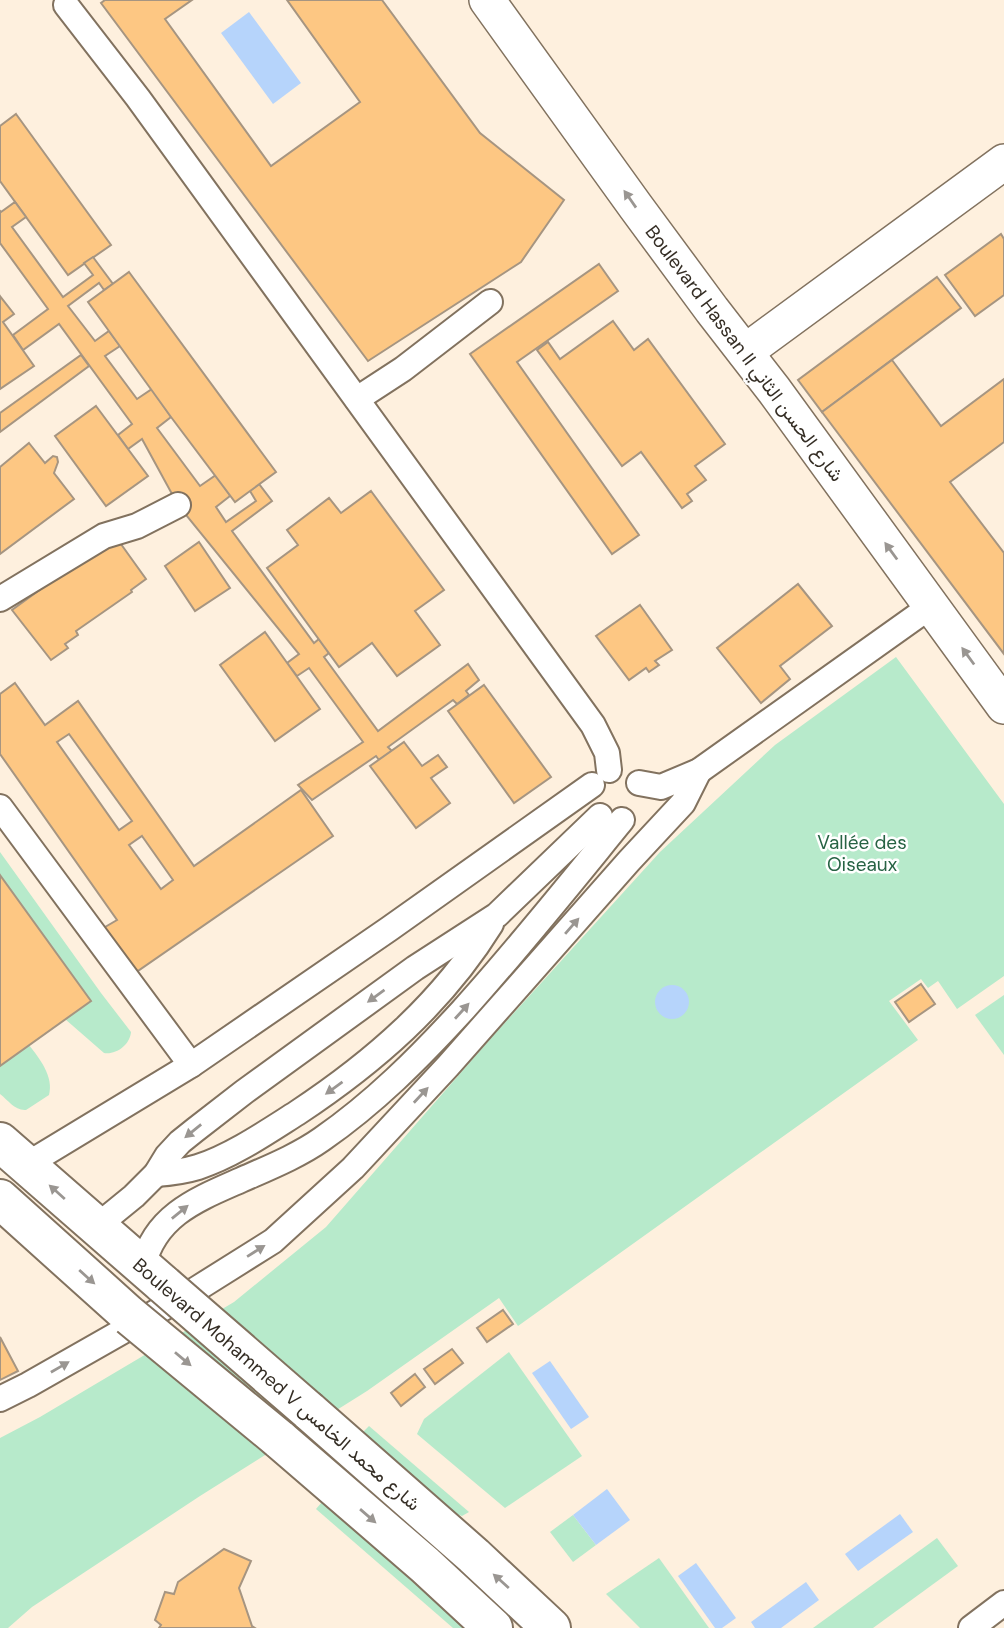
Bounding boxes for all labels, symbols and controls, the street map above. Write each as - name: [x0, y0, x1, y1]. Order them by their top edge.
- one-way arrow: [623, 190, 637, 208]
- street label: Boulevard Hassan II شارع الحسن الثاني: [637, 220, 849, 488]
- one-way arrow: [885, 542, 899, 560]
- one-way arrow: [961, 647, 975, 666]
- park label: Vallée des Oiseaux: [817, 830, 907, 877]
- one-way arrow: [564, 918, 580, 935]
- one-way arrow: [366, 989, 385, 1003]
- one-way arrow: [454, 1002, 470, 1020]
- one-way arrow: [325, 1081, 343, 1095]
- one-way arrow: [412, 1087, 428, 1104]
- one-way arrow: [184, 1124, 202, 1139]
- one-way arrow: [49, 1185, 66, 1201]
- one-way arrow: [171, 1204, 189, 1219]
- one-way arrow: [246, 1245, 266, 1258]
- street label: Boulevard Mohammed V شارع محمد الخامس: [128, 1252, 426, 1516]
- one-way arrow: [79, 1269, 96, 1284]
- one-way arrow: [174, 1351, 191, 1366]
- one-way arrow: [50, 1361, 70, 1373]
- one-way arrow: [360, 1508, 377, 1523]
- one-way arrow: [492, 1573, 510, 1589]

